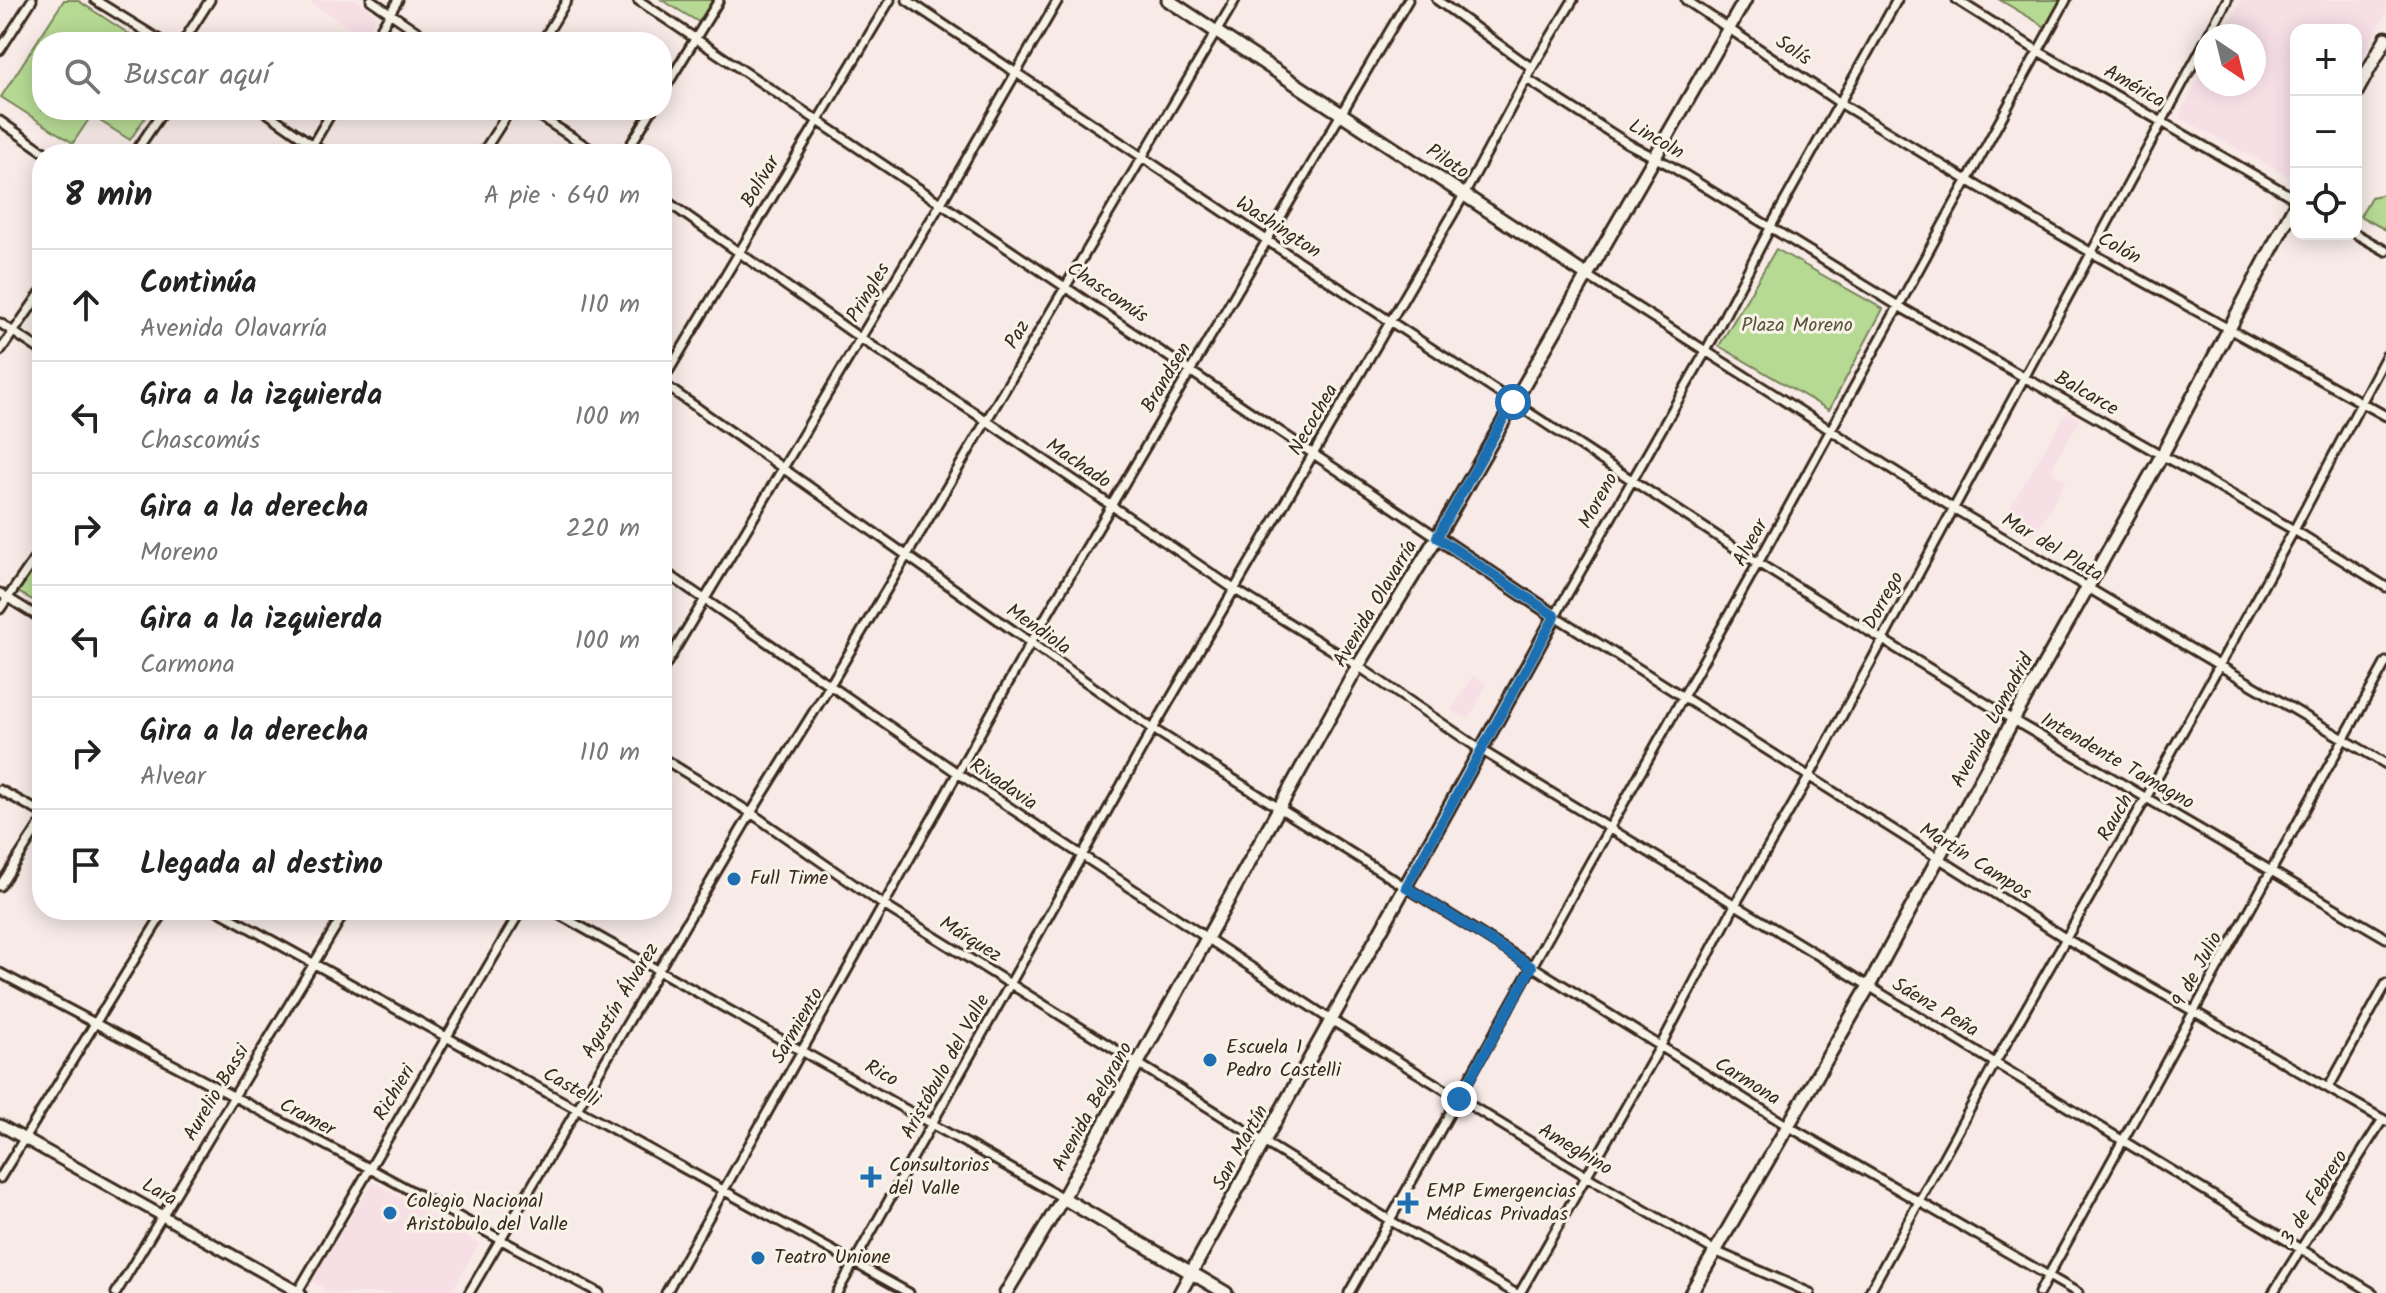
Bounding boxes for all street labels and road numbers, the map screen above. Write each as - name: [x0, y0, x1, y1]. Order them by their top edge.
- street label: Solís: [1768, 27, 1818, 75]
- street label: América: [2097, 57, 2171, 117]
- street label: Lincoln: [1622, 111, 1690, 169]
- street label: Piloto: [1419, 136, 1475, 188]
- street label: Bolívar: [733, 149, 790, 214]
- street label: Washington: [1229, 188, 1327, 268]
- street label: Colón: [2091, 224, 2147, 274]
- street label: Chascomús: [1060, 254, 1155, 332]
- street label: Pringles: [839, 257, 900, 329]
- street label: Paz: [997, 314, 1039, 356]
- street label: Brandsen: [1133, 337, 1201, 419]
- street label: Balcarce: [2048, 363, 2124, 425]
- street label: Necochea: [1281, 378, 1347, 462]
- street label: Machado: [1039, 430, 1117, 498]
- street label: Moreno: [1570, 467, 1628, 535]
- street label: Mar del Plata: [1995, 505, 2109, 591]
- street label: Alvear: [1725, 512, 1778, 573]
- street label: Avenida Olavarría: [1325, 534, 1427, 674]
- street label: Dorrego: [1855, 566, 1913, 636]
- street label: Mendiola: [999, 596, 1077, 664]
- street label: Avenida Lamadrid: [1943, 647, 2044, 794]
- street label: Intendente Tamagno: [2034, 705, 2200, 819]
- street label: Rivadavia: [962, 750, 1044, 820]
- street label: Rauch: [2090, 788, 2142, 848]
- street label: Martín Campos: [1913, 815, 2038, 910]
- street label: Márquez: [932, 908, 1008, 972]
- street label: 9 de Julio: [2164, 926, 2232, 1014]
- street label: Agustín Álvarez: [574, 937, 668, 1065]
- street label: Sáenz Peña: [1885, 969, 1985, 1047]
- street label: Sarmiento: [763, 982, 833, 1070]
- street label: Aristóbulo del Valle: [893, 989, 999, 1145]
- street label: Avenida Belgrano: [1044, 1036, 1142, 1178]
- street label: Aurelio Bassi: [175, 1037, 259, 1148]
- street label: Carmona: [1708, 1049, 1786, 1115]
- street label: Rico: [858, 1052, 904, 1096]
- street label: Richieri: [366, 1057, 425, 1127]
- street label: Castelli: [536, 1059, 607, 1117]
- street label: Cramer: [273, 1090, 342, 1147]
- street label: San Martín: [1204, 1099, 1278, 1197]
- street label: Ameghino: [1532, 1115, 1618, 1185]
- street label: 3 de Febrero: [2273, 1144, 2357, 1252]
- street label: Lara: [135, 1170, 183, 1216]

